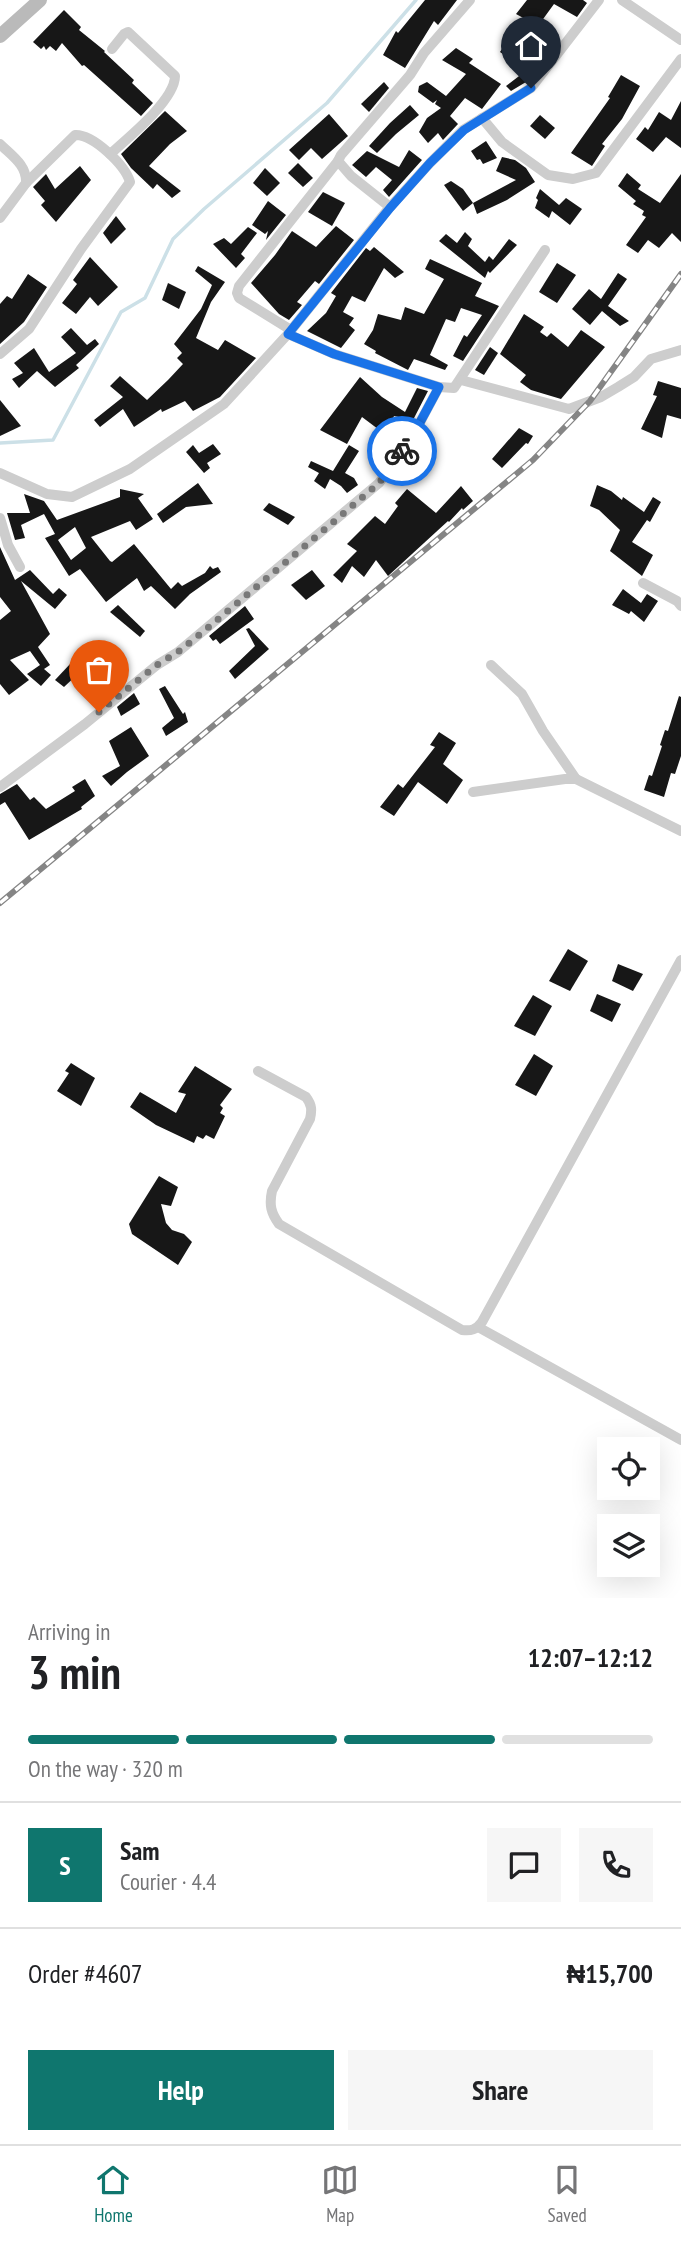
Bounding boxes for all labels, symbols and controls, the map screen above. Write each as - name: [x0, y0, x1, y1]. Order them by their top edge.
- pin: [501, 16, 561, 88]
- icon: home: [512, 27, 550, 65]
- courier: [367, 416, 437, 486]
- icon: bike: [383, 432, 421, 470]
- pin: [69, 640, 129, 712]
- icon: bag: [80, 651, 118, 689]
- map controls: [597, 1437, 660, 1577]
- button: locate: [597, 1437, 660, 1500]
- button: layers: [597, 1514, 660, 1577]
- text: Arriving in: [28, 1617, 110, 1646]
- text: 12:07–12:12: [528, 1641, 653, 1674]
- text: 3 min: [28, 1642, 121, 1702]
- text: On the way · 320 m: [28, 1754, 183, 1783]
- button: chat: [487, 1828, 561, 1902]
- button: phone: [579, 1828, 653, 1902]
- text: Sam: [120, 1834, 159, 1867]
- text: S: [59, 1849, 71, 1882]
- text: Courier · 4.4: [120, 1867, 216, 1896]
- text: Order #4607: [28, 1957, 143, 1990]
- text: ₦15,700: [566, 1957, 653, 1990]
- button: Help: [28, 2050, 334, 2130]
- button: Share: [348, 2050, 653, 2130]
- tab: Home: [94, 2161, 133, 2227]
- tab: Map: [321, 2161, 359, 2227]
- tab: Saved: [548, 2161, 587, 2227]

